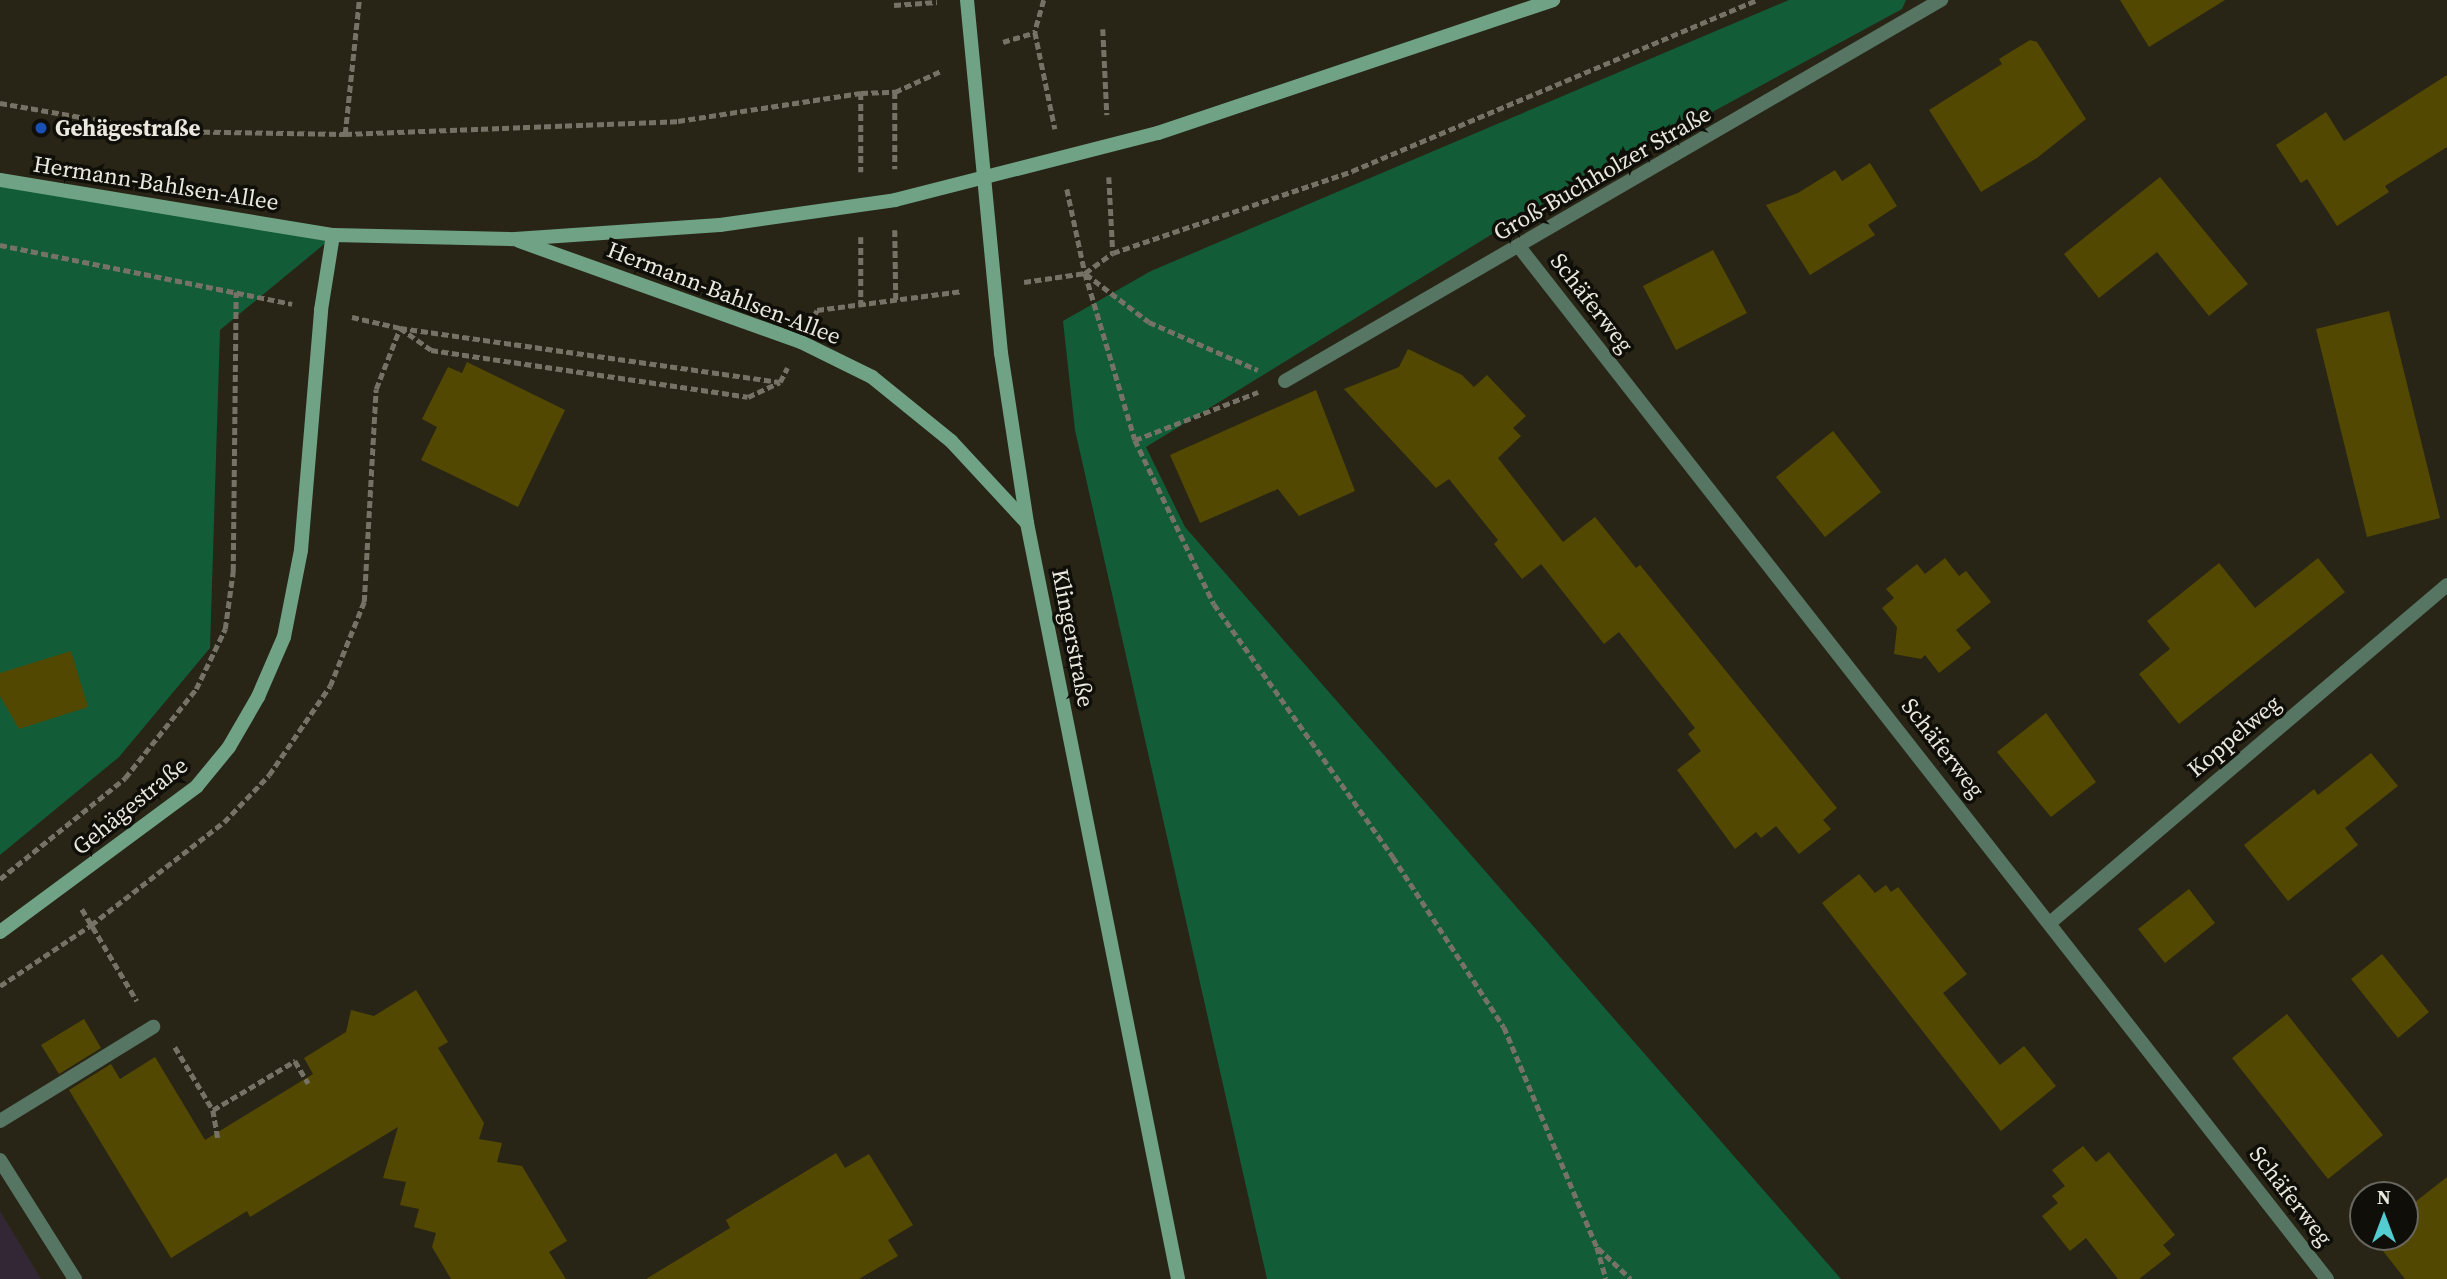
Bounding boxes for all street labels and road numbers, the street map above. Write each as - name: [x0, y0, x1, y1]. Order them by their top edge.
- street label: Groß-Buchholzer Straße: [1488, 99, 1716, 247]
- street label: Hermann-Bahlsen-Allee: [31, 150, 281, 216]
- street label: Hermann-Bahlsen-Allee: [603, 236, 845, 350]
- street label: Schäferweg: [1545, 248, 1639, 358]
- street label: Klingerstraße: [1046, 567, 1100, 709]
- street label: Koppelweg: [2182, 689, 2286, 783]
- street label: Schäferweg: [1896, 693, 1990, 803]
- street label: Gehägestraße: [67, 751, 193, 861]
- street label: Schäferweg: [2244, 1141, 2338, 1251]

